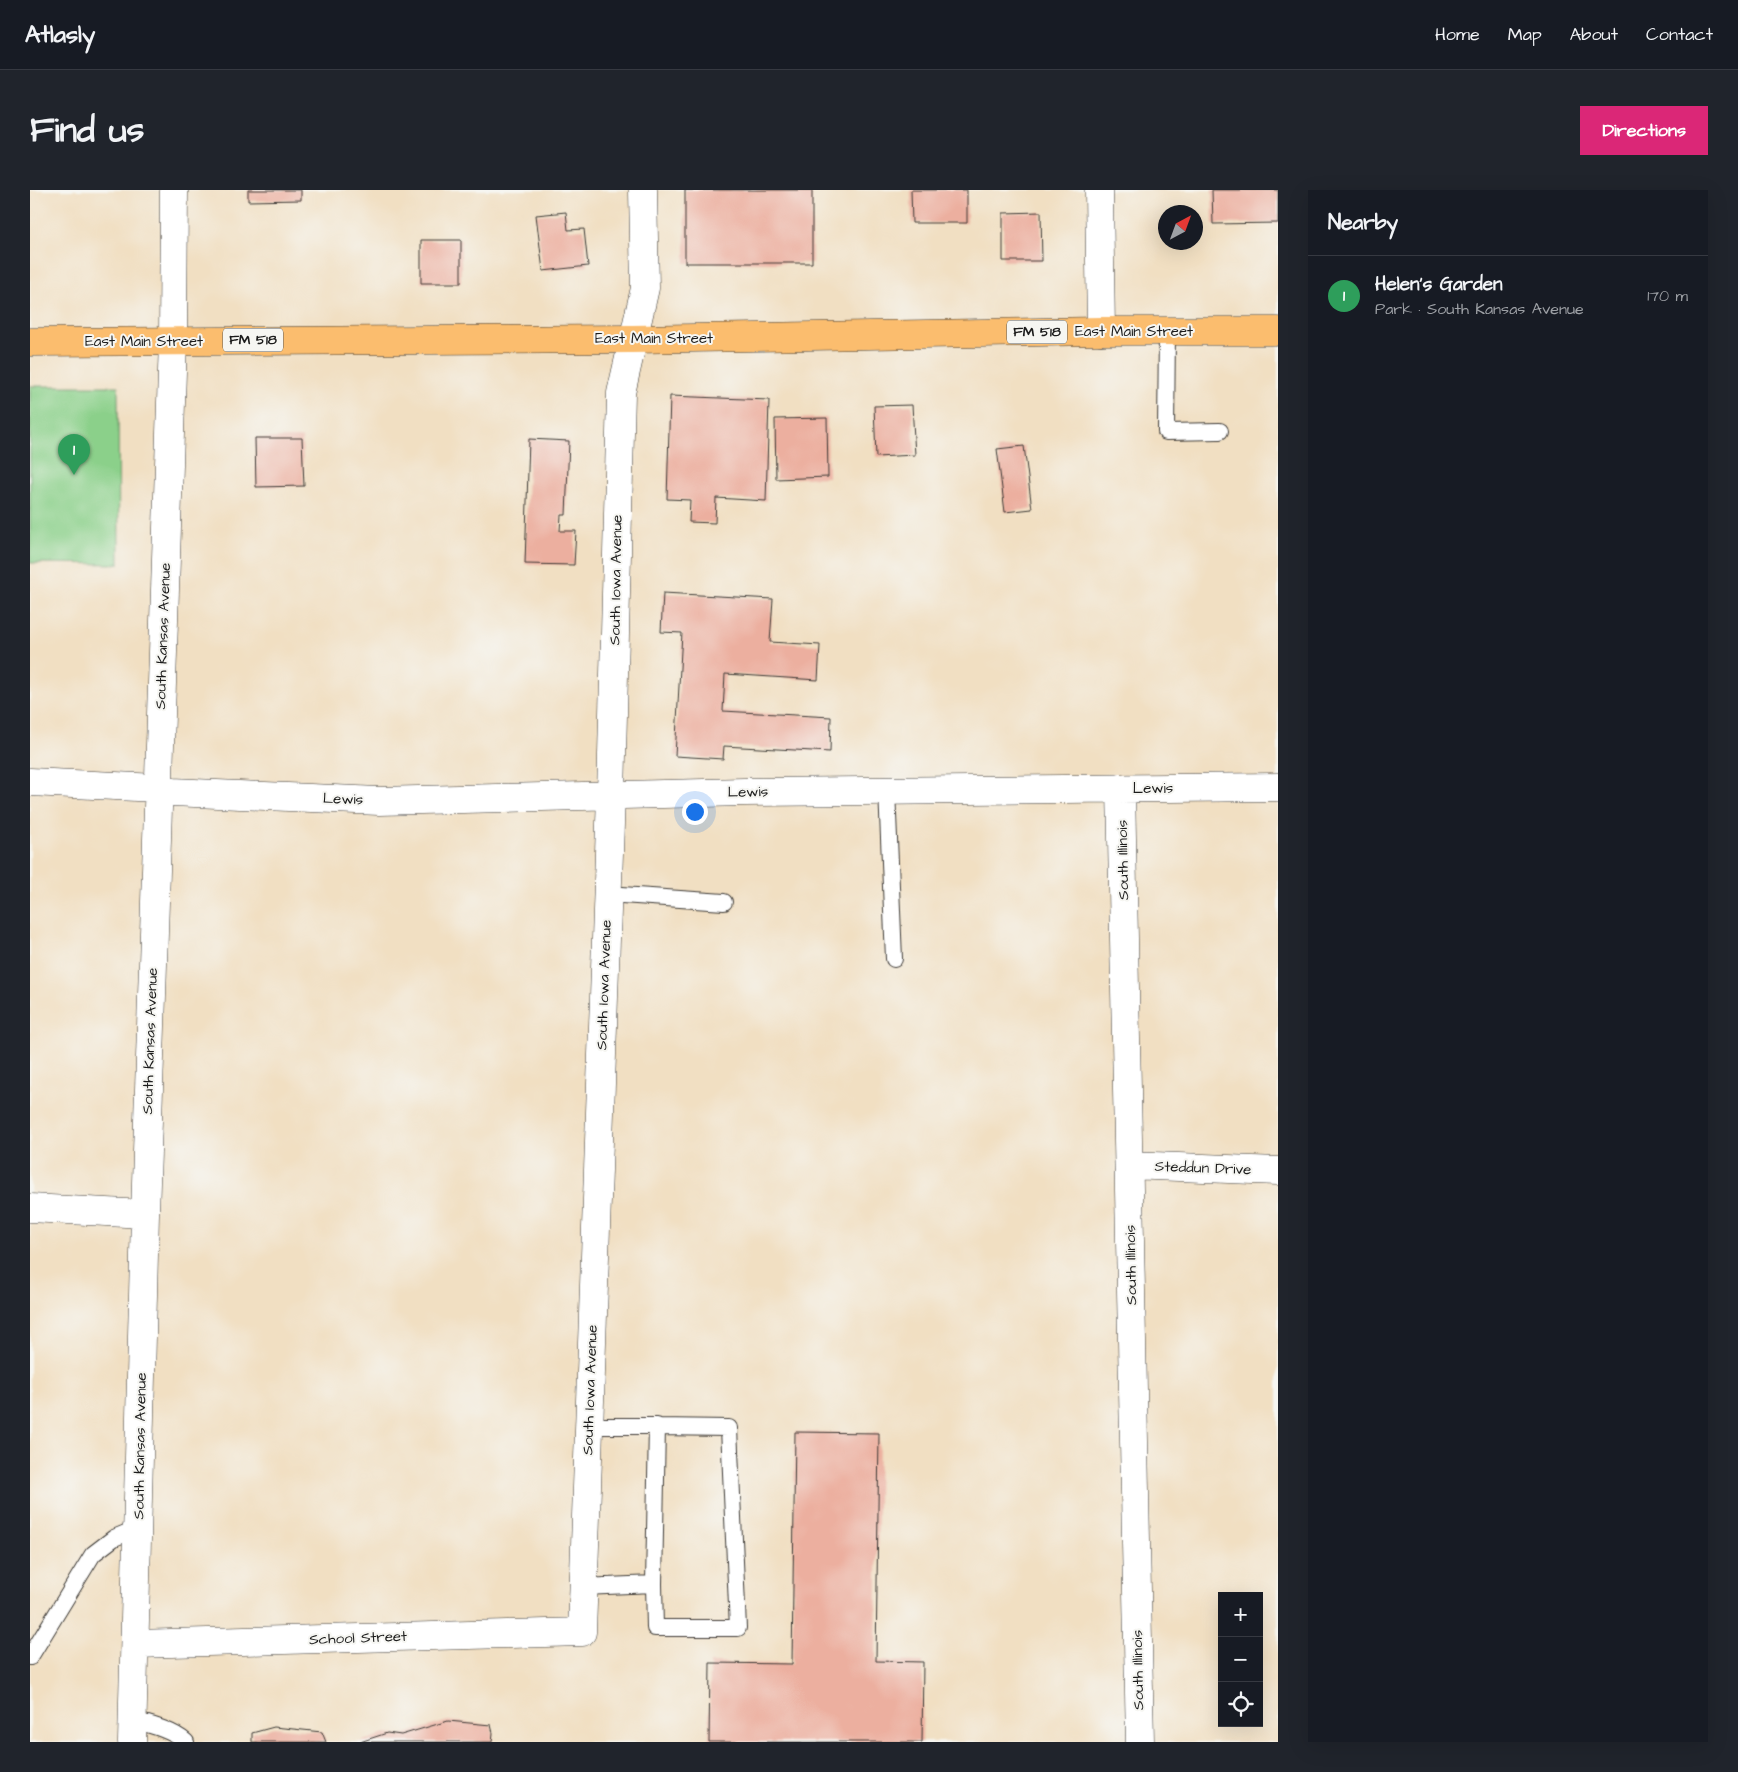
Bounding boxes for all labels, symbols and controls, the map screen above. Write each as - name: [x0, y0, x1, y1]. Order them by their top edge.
- text: Atlasly: [25, 18, 95, 52]
- text: Home: [1435, 22, 1480, 47]
- text: Map: [1508, 22, 1542, 47]
- text: About: [1570, 22, 1618, 47]
- text: Contact: [1646, 22, 1713, 47]
- text: Find us: [30, 106, 144, 155]
- button: Directions: [1580, 106, 1708, 155]
- north arrow: [1158, 205, 1203, 250]
- text: Nearby: [1328, 208, 1398, 237]
- text: Helen's Garden: [1375, 271, 1503, 298]
- text: 1: [1343, 285, 1345, 307]
- text: 170 m: [1647, 285, 1688, 307]
- text: Park · South Kansas Avenue: [1375, 298, 1584, 320]
- road number: FM 518: [1007, 320, 1067, 344]
- street label: East Main Street: [1075, 321, 1193, 342]
- road number: FM 518: [223, 328, 283, 352]
- street label: East Main Street: [595, 328, 713, 349]
- street label: East Main Street: [85, 331, 203, 352]
- pin: 1: [58, 434, 90, 475]
- street label: South Iowa Avenue: [604, 515, 628, 645]
- street label: South Kansas Avenue: [150, 562, 176, 710]
- street label: Lewis: [1133, 778, 1174, 799]
- street label: Lewis: [728, 781, 769, 803]
- street label: Lewis: [322, 788, 364, 810]
- your location: [682, 799, 708, 825]
- street label: South Illinois: [1112, 819, 1134, 900]
- street label: South Iowa Avenue: [591, 919, 617, 1051]
- street label: South Kansas Avenue: [137, 967, 163, 1115]
- street label: Steddun Drive: [1154, 1156, 1252, 1180]
- street label: South Illinois: [1120, 1224, 1142, 1305]
- street label: South Iowa Avenue: [577, 1324, 603, 1456]
- street label: South Kansas Avenue: [128, 1372, 152, 1520]
- map controls: [1218, 1592, 1263, 1727]
- button: +: [1218, 1592, 1263, 1637]
- street label: School Street: [309, 1626, 407, 1650]
- street label: South Illinois: [1127, 1629, 1149, 1710]
- button: −: [1218, 1637, 1263, 1682]
- button: locate: [1218, 1682, 1263, 1727]

